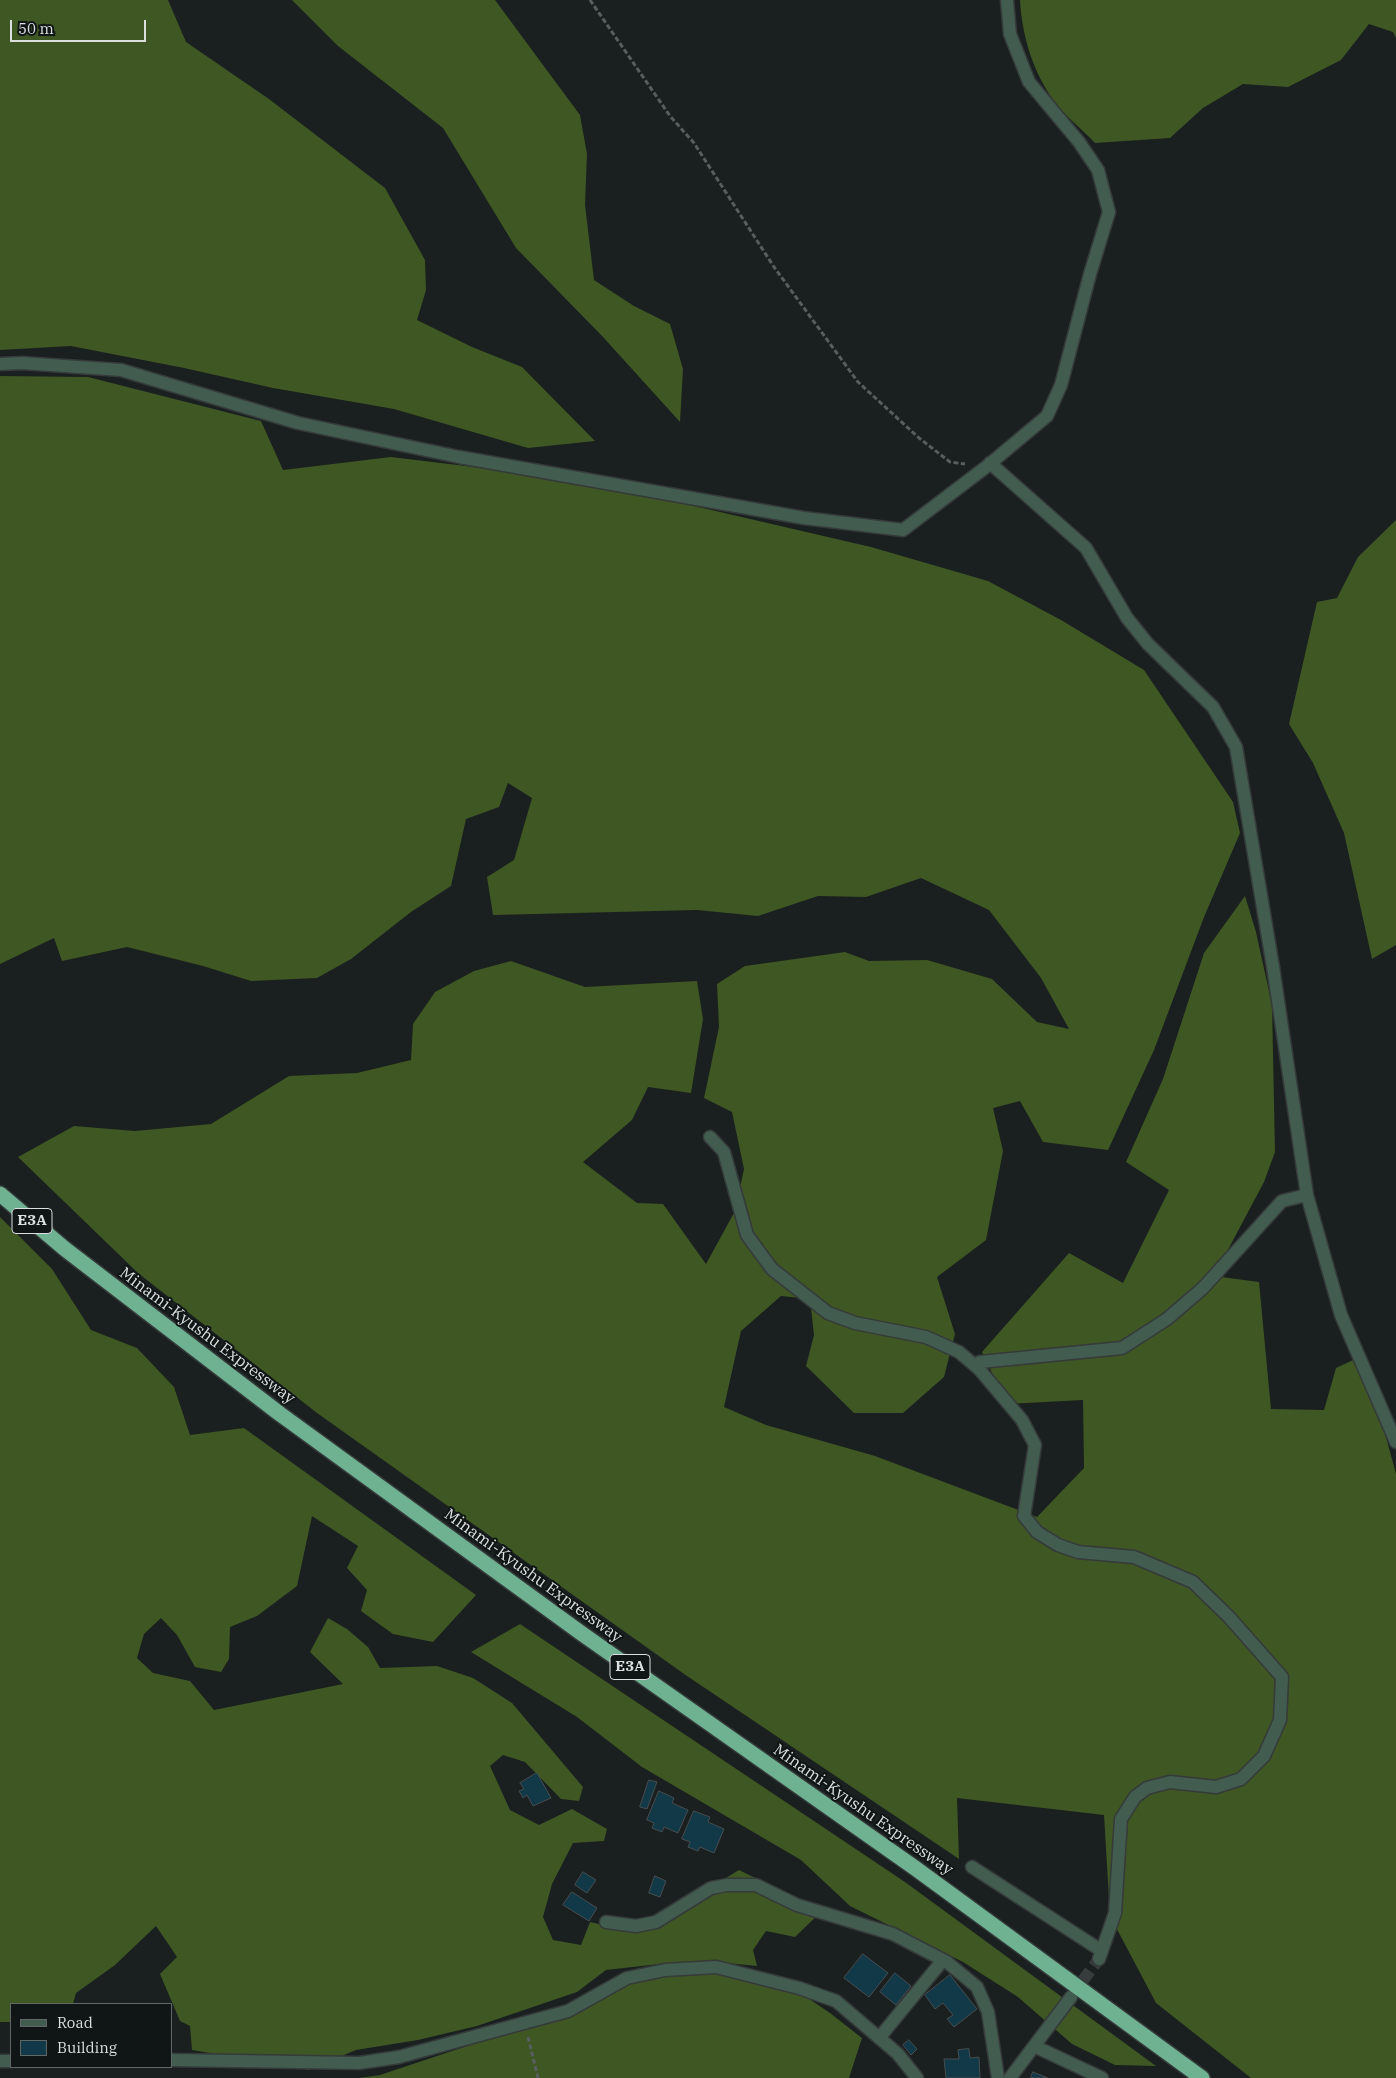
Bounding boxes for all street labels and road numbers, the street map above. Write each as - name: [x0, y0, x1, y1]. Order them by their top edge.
- road number: E3A: [12, 1208, 52, 1234]
- street label: Minami-Kyushu Expressway: [115, 1264, 299, 1408]
- street label: Minami-Kyushu Expressway: [440, 1505, 626, 1647]
- road number: E3A: [610, 1654, 650, 1680]
- street label: Minami-Kyushu Expressway: [769, 1740, 957, 1880]

